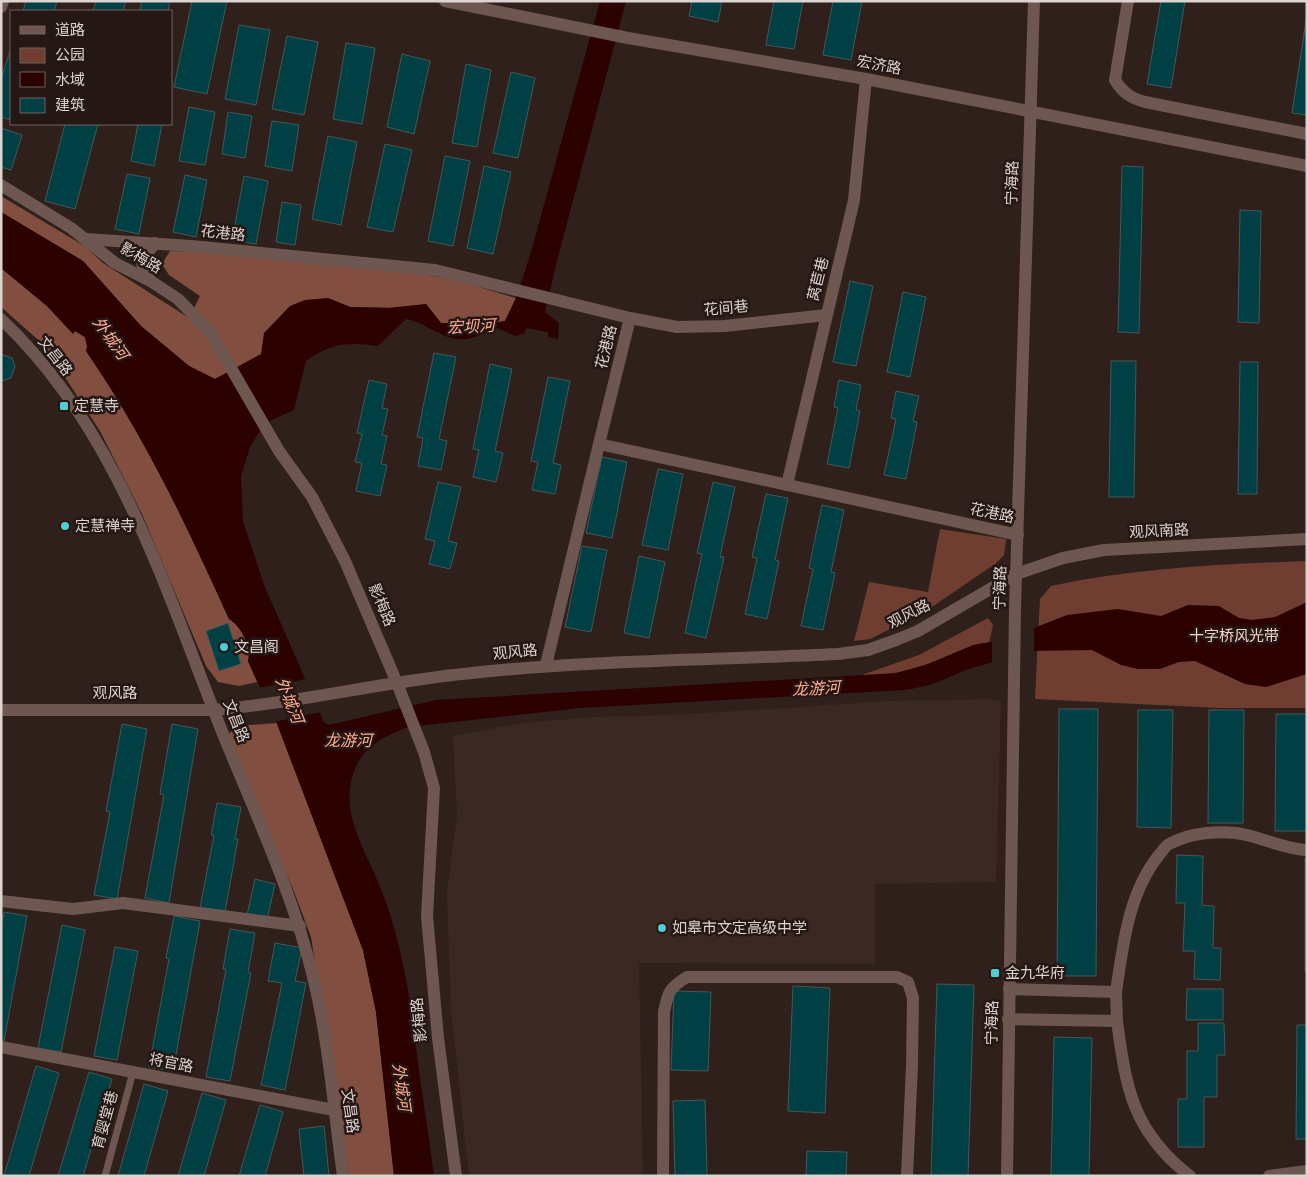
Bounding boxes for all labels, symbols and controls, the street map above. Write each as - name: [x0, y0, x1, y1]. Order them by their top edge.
- legend: [10, 10, 172, 125]
- text: 道路: [55, 21, 85, 39]
- text: 公园: [55, 46, 85, 64]
- street label: 宏济路: [855, 52, 903, 78]
- text: 水域: [55, 71, 85, 89]
- text: 建筑: [55, 96, 85, 114]
- street label: 宁海路: [1002, 160, 1022, 206]
- street label: 花港路: [200, 222, 246, 244]
- street label: 影梅路: [117, 239, 165, 277]
- street label: 莴苣巷: [804, 255, 832, 303]
- street label: 花间巷: [703, 297, 749, 319]
- water label: 外城河: [89, 313, 134, 366]
- water label: 宏坝河: [447, 316, 498, 337]
- street label: 花港路: [592, 323, 620, 371]
- street label: 文昌路: [34, 333, 76, 379]
- place label: 定慧寺: [74, 397, 119, 415]
- marker: 定慧寺: [58, 400, 70, 412]
- street label: 花港路: [968, 500, 1016, 526]
- place label: 定慧禅寺: [75, 517, 135, 535]
- marker: 定慧禅寺: [59, 520, 71, 532]
- street label: 观风南路: [1129, 520, 1189, 542]
- street label: 宁海路: [990, 565, 1010, 611]
- street label: 影梅路: [365, 581, 399, 629]
- street label: 观风路: [885, 596, 933, 632]
- park label: 十字桥风光带: [1189, 627, 1279, 645]
- place label: 文昌阁: [234, 638, 279, 656]
- marker: 文昌阁: [218, 641, 230, 653]
- street label: 观风路: [492, 641, 538, 663]
- water label: 外城河: [272, 674, 308, 729]
- water label: 龙游河: [792, 678, 843, 699]
- street label: 观风路: [92, 684, 138, 702]
- street label: 文昌路: [219, 697, 253, 745]
- water label: 龙游河: [324, 731, 375, 750]
- place label: 如皋市文定高级中学: [672, 919, 807, 937]
- marker: 如皋市文定高级中学: [656, 922, 668, 934]
- place label: 金九华府: [1005, 964, 1065, 982]
- marker: 金九华府: [989, 967, 1001, 979]
- street label: 影梅路: [408, 997, 430, 1043]
- street label: 宁海路: [983, 1000, 1001, 1046]
- street label: 将官路: [147, 1050, 195, 1076]
- water label: 外城河: [389, 1062, 415, 1115]
- street label: 文昌路: [338, 1087, 362, 1135]
- street label: 育婴堂巷: [89, 1089, 121, 1151]

